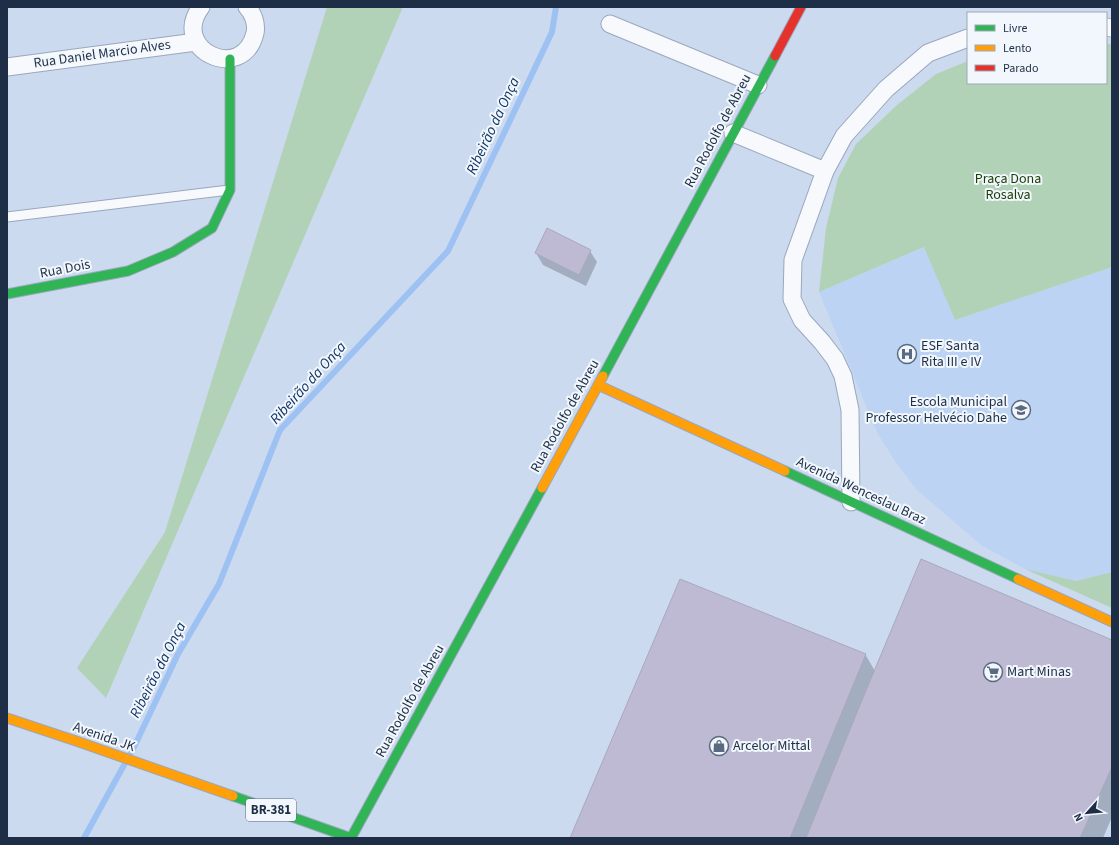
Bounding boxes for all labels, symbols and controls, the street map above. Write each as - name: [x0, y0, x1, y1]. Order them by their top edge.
- legend: [967, 12, 1107, 84]
- text: Livre: [1003, 20, 1027, 37]
- street label: Rua Daniel Marcio Alves: [32, 34, 172, 74]
- text: Lento: [1003, 40, 1032, 57]
- text: Parado: [1003, 60, 1038, 77]
- street label: Rua Rodolfo de Abreu: [680, 71, 756, 191]
- water label: Ribeirão da Onça: [461, 74, 525, 178]
- park label: Praça Dona Rosalva: [975, 169, 1041, 205]
- street label: Rua Dois: [38, 254, 92, 284]
- place label: ESF Santa Rita III e IV: [921, 336, 982, 372]
- water label: Ribeirão da Onça: [265, 337, 351, 429]
- hospital icon: ESF Santa Rita III e IV: [896, 343, 918, 365]
- street label: Rua Rodolfo de Abreu: [526, 356, 604, 476]
- place label: Escola Municipal Professor Helvécio Dahe: [865, 392, 1007, 428]
- school or university icon: Escola Municipal Professor Helvécio Dahe: [1010, 399, 1032, 421]
- street label: Avenida Wenceslau Braz: [793, 452, 929, 530]
- water label: Ribeirão da Onça: [125, 618, 191, 722]
- street label: Rua Rodolfo de Abreu: [371, 641, 449, 761]
- supermarket icon: Mart Minas: [982, 661, 1004, 683]
- place label: Mart Minas: [1007, 662, 1071, 682]
- street label: Avenida JK: [70, 717, 139, 757]
- shop icon: Arcelor Mittal: [708, 735, 730, 757]
- place label: Arcelor Mittal: [733, 736, 811, 756]
- north arrow: [1067, 793, 1107, 833]
- road number: BR-381: [246, 799, 296, 821]
- text: N: [1070, 811, 1087, 824]

